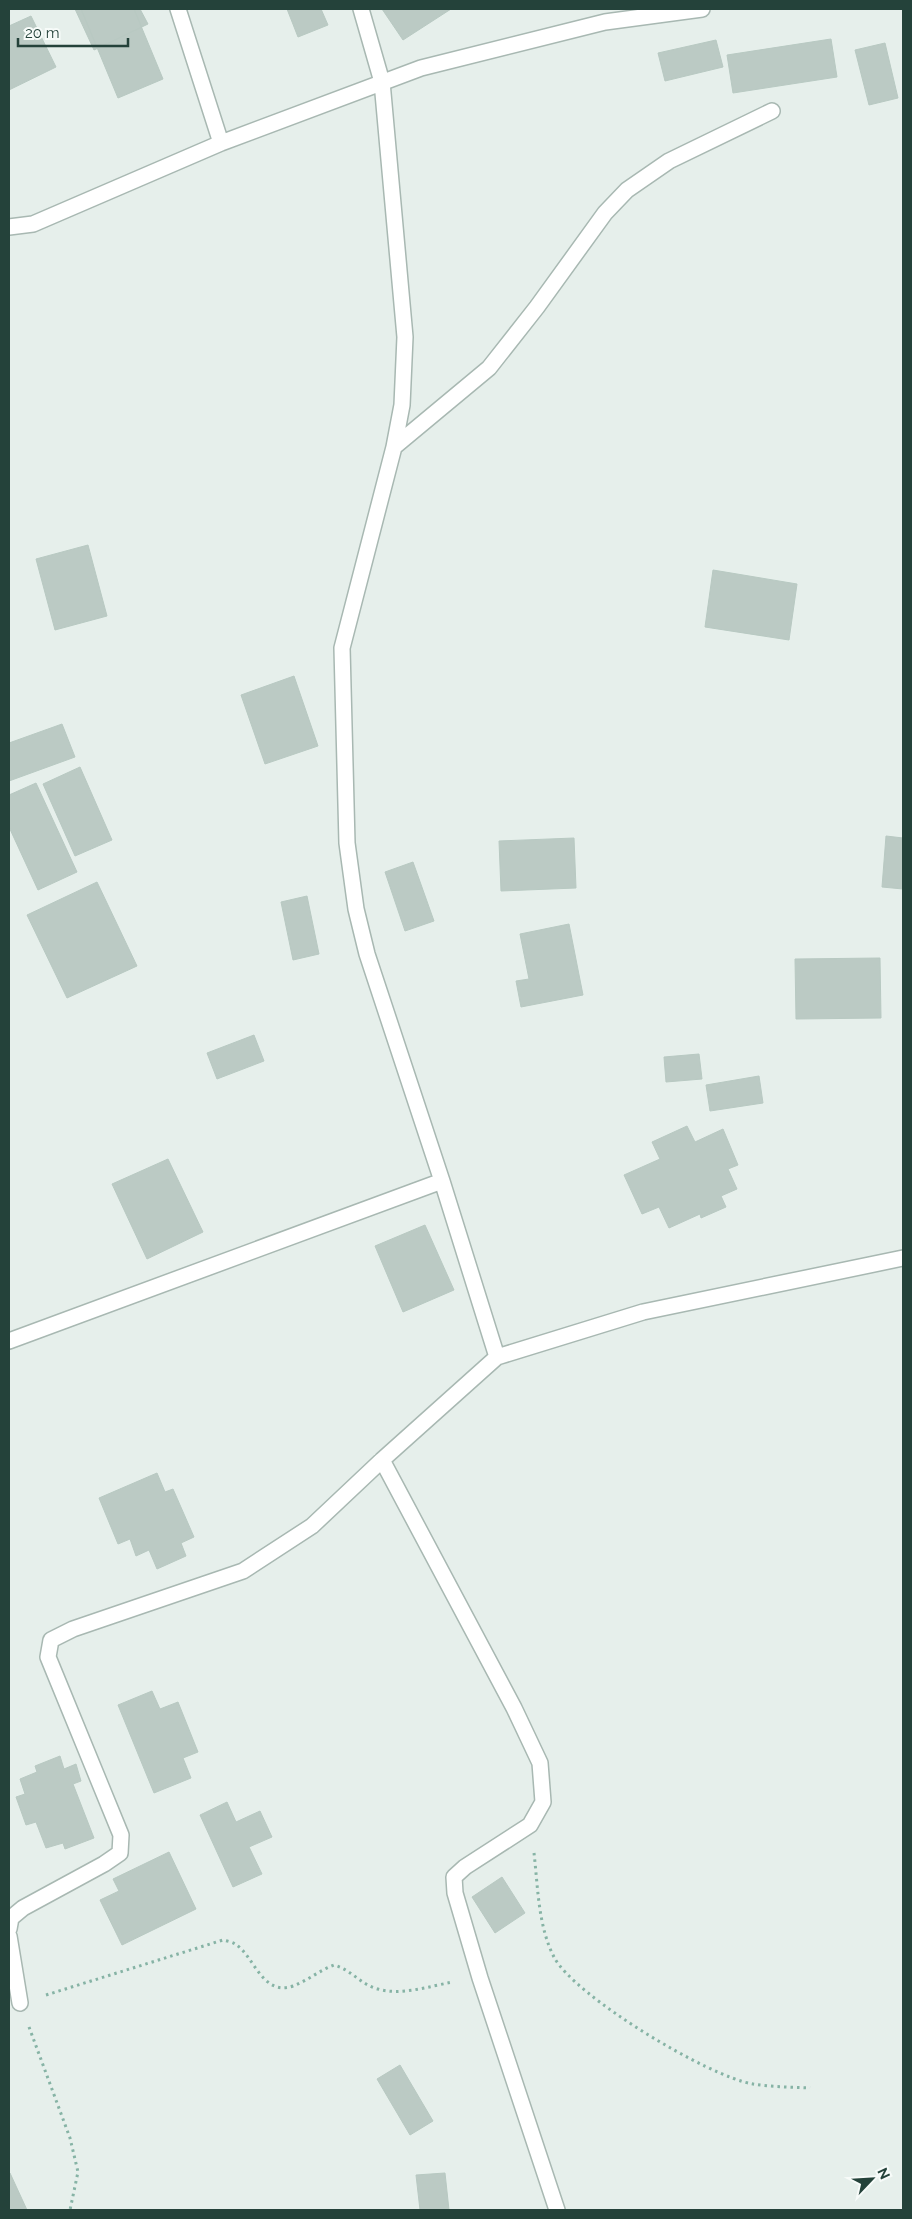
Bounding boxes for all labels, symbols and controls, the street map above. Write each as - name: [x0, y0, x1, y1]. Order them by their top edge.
- scale bar: [18, 15, 128, 47]
- text: 20 m: [25, 24, 60, 42]
- north arrow: [847, 2154, 897, 2204]
- text: N: [874, 2165, 893, 2182]

